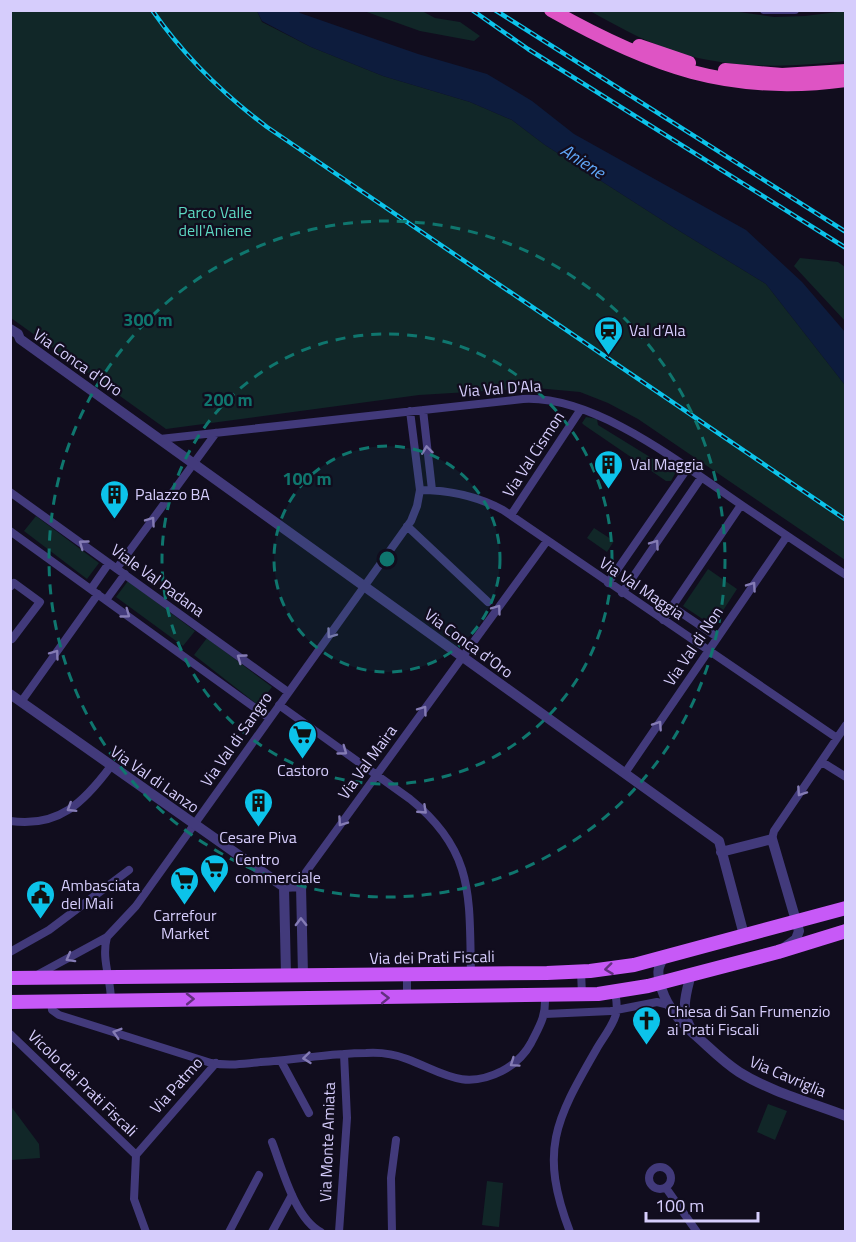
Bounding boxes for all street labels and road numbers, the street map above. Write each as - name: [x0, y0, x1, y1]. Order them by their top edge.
- street label: Via Conca d'Oro: [28, 322, 128, 402]
- street label: Via Val D'Ala: [458, 373, 542, 403]
- street label: Via Val Cismon: [496, 406, 570, 502]
- street label: Viale Val Padana: [106, 538, 210, 622]
- street label: Via Val Maggia: [595, 551, 689, 625]
- street label: Via Val di Non: [657, 601, 729, 691]
- street label: Via Conca d'Oro: [420, 603, 518, 683]
- street label: Via Val di Sangro: [194, 687, 278, 791]
- street label: Via Val Maira: [332, 720, 402, 804]
- street label: Via Val di Lanzo: [106, 739, 204, 819]
- street label: Via dei Prati Fiscali: [369, 944, 495, 970]
- street label: Vicolo dei Prati Fiscali: [23, 1024, 143, 1142]
- street label: Via Cavriglia: [746, 1049, 830, 1103]
- street label: Via Patmo: [144, 1051, 208, 1119]
- street label: Via Monte Amiata: [313, 1082, 341, 1202]

